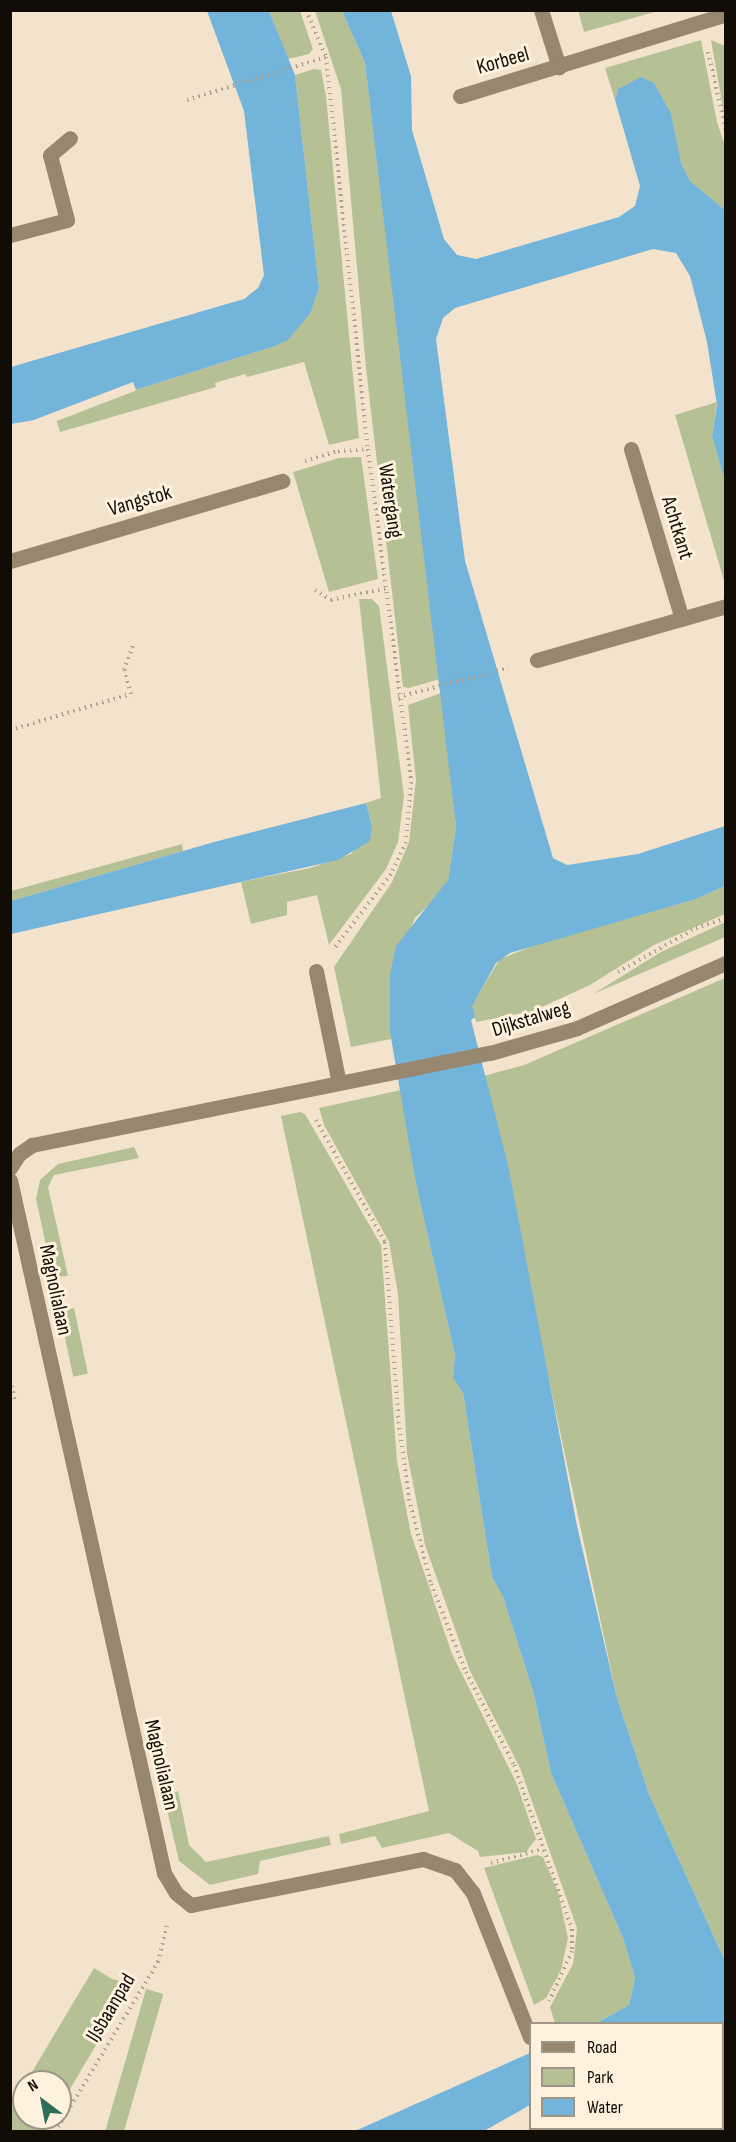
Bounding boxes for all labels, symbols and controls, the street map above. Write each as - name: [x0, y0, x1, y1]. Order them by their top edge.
- street label: Korbeel: [474, 42, 532, 80]
- street label: Watergang: [372, 462, 408, 540]
- street label: Vangstok: [105, 480, 175, 522]
- street label: Achtkant: [655, 493, 699, 563]
- street label: Dijkstalweg: [489, 995, 573, 1043]
- street label: Magnolialaan: [33, 1242, 77, 1338]
- street label: Magnolialaan: [138, 1717, 184, 1813]
- street label: IJsbaanpad: [81, 1969, 141, 2047]
- legend: [529, 2022, 724, 2130]
- text: Road: [587, 2037, 617, 2058]
- text: Park: [587, 2067, 613, 2088]
- north arrow: [12, 2070, 72, 2130]
- text: N: [25, 2076, 42, 2096]
- text: Water: [587, 2097, 623, 2118]

